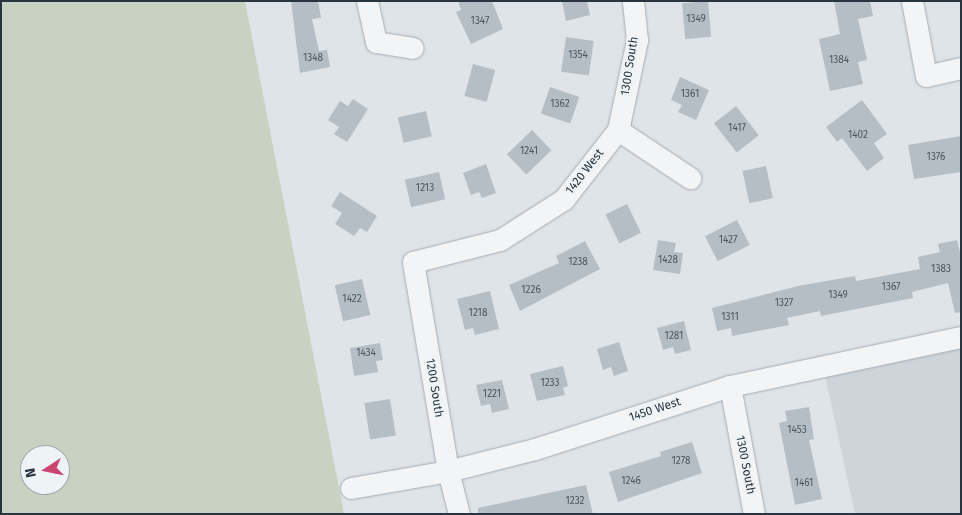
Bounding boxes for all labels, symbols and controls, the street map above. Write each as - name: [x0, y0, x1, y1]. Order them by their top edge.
- house number: 1349: [686, 14, 706, 26]
- house number: 1347: [471, 16, 489, 28]
- street label: 1300 South: [618, 35, 642, 97]
- house number: 1354: [568, 50, 588, 62]
- house number: 1348: [303, 53, 323, 65]
- house number: 1384: [829, 55, 849, 67]
- house number: 1361: [681, 89, 699, 101]
- house number: 1362: [550, 99, 570, 111]
- house number: 1417: [728, 123, 746, 135]
- house number: 1402: [848, 130, 868, 142]
- house number: 1241: [520, 146, 538, 158]
- street label: 1420 West: [563, 147, 607, 197]
- house number: 1376: [927, 152, 945, 164]
- house number: 1213: [416, 183, 434, 195]
- house number: 1427: [719, 235, 737, 247]
- house number: 1428: [658, 255, 678, 267]
- house number: 1238: [568, 257, 588, 269]
- house number: 1383: [931, 264, 951, 276]
- house number: 1367: [882, 282, 900, 294]
- house number: 1226: [521, 285, 541, 297]
- house number: 1349: [828, 290, 848, 302]
- house number: 1422: [342, 294, 362, 306]
- house number: 1327: [775, 298, 793, 310]
- house number: 1218: [469, 308, 487, 320]
- house number: 1311: [721, 312, 739, 324]
- house number: 1281: [665, 331, 683, 343]
- house number: 1434: [356, 348, 376, 360]
- street label: 1200 South: [422, 357, 446, 419]
- house number: 1233: [540, 378, 560, 390]
- house number: 1221: [483, 389, 501, 401]
- street label: 1450 West: [627, 395, 683, 425]
- house number: 1453: [787, 425, 807, 437]
- street label: 1300 South: [732, 434, 758, 496]
- north arrow: [20, 445, 70, 495]
- house number: 1278: [672, 456, 690, 468]
- text: N: [22, 467, 40, 479]
- house number: 1246: [621, 476, 641, 488]
- house number: 1461: [795, 478, 813, 490]
- house number: 1232: [565, 496, 585, 508]

